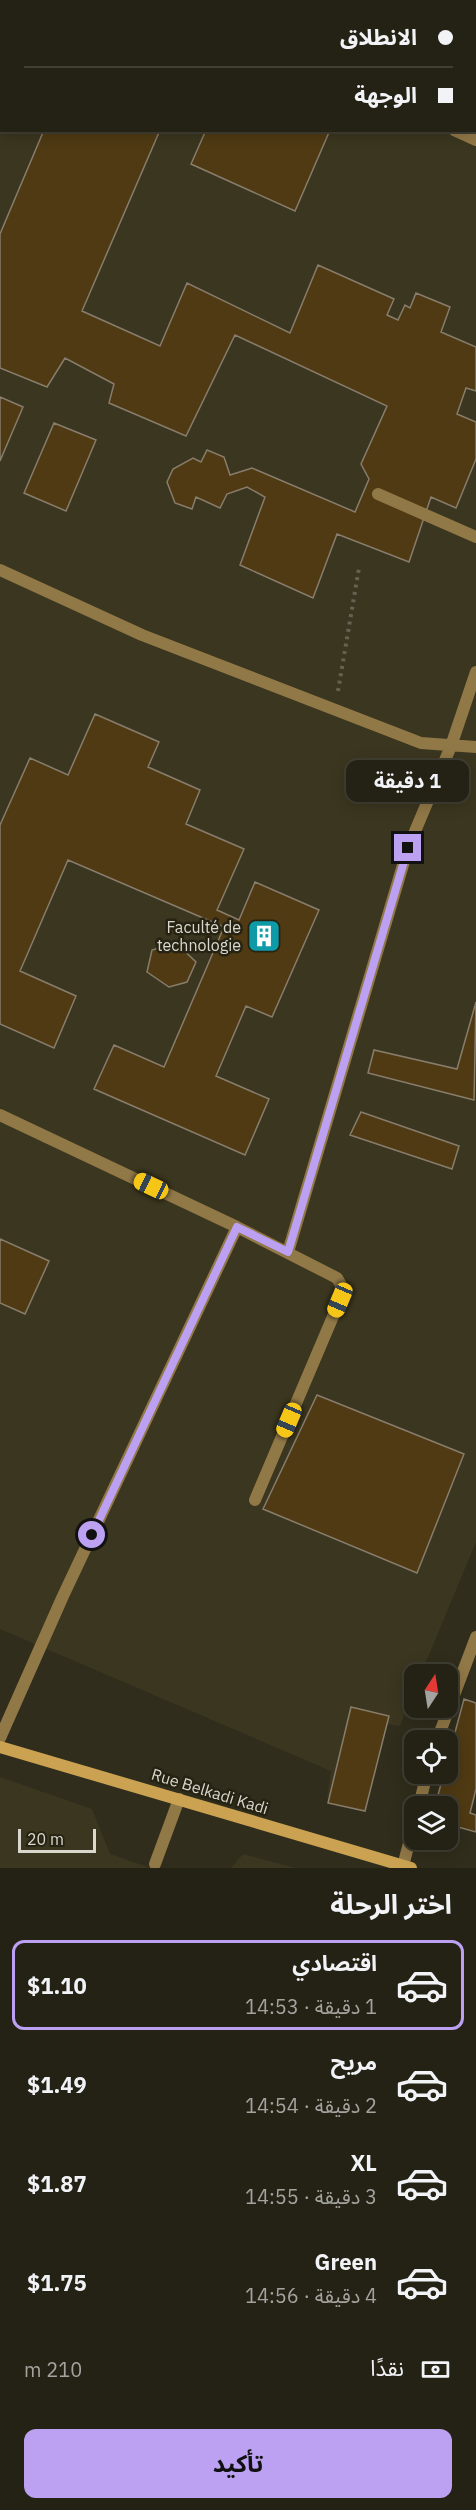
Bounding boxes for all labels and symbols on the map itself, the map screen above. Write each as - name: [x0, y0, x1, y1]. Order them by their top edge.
- callout: 1 دقيقة: [346, 761, 470, 803]
- route end: [394, 834, 421, 861]
- place label: Faculté de technologie: [157, 917, 241, 955]
- building icon: Faculté de technologie: [246, 918, 282, 954]
- car: [131, 1170, 171, 1202]
- car: [325, 1280, 355, 1320]
- car: [274, 1400, 304, 1440]
- route start: [78, 1521, 105, 1548]
- north arrow: [404, 1664, 458, 1718]
- street label: Rue Belkadi Kadi: [149, 1764, 271, 1818]
- scale bar: [18, 1826, 96, 1854]

